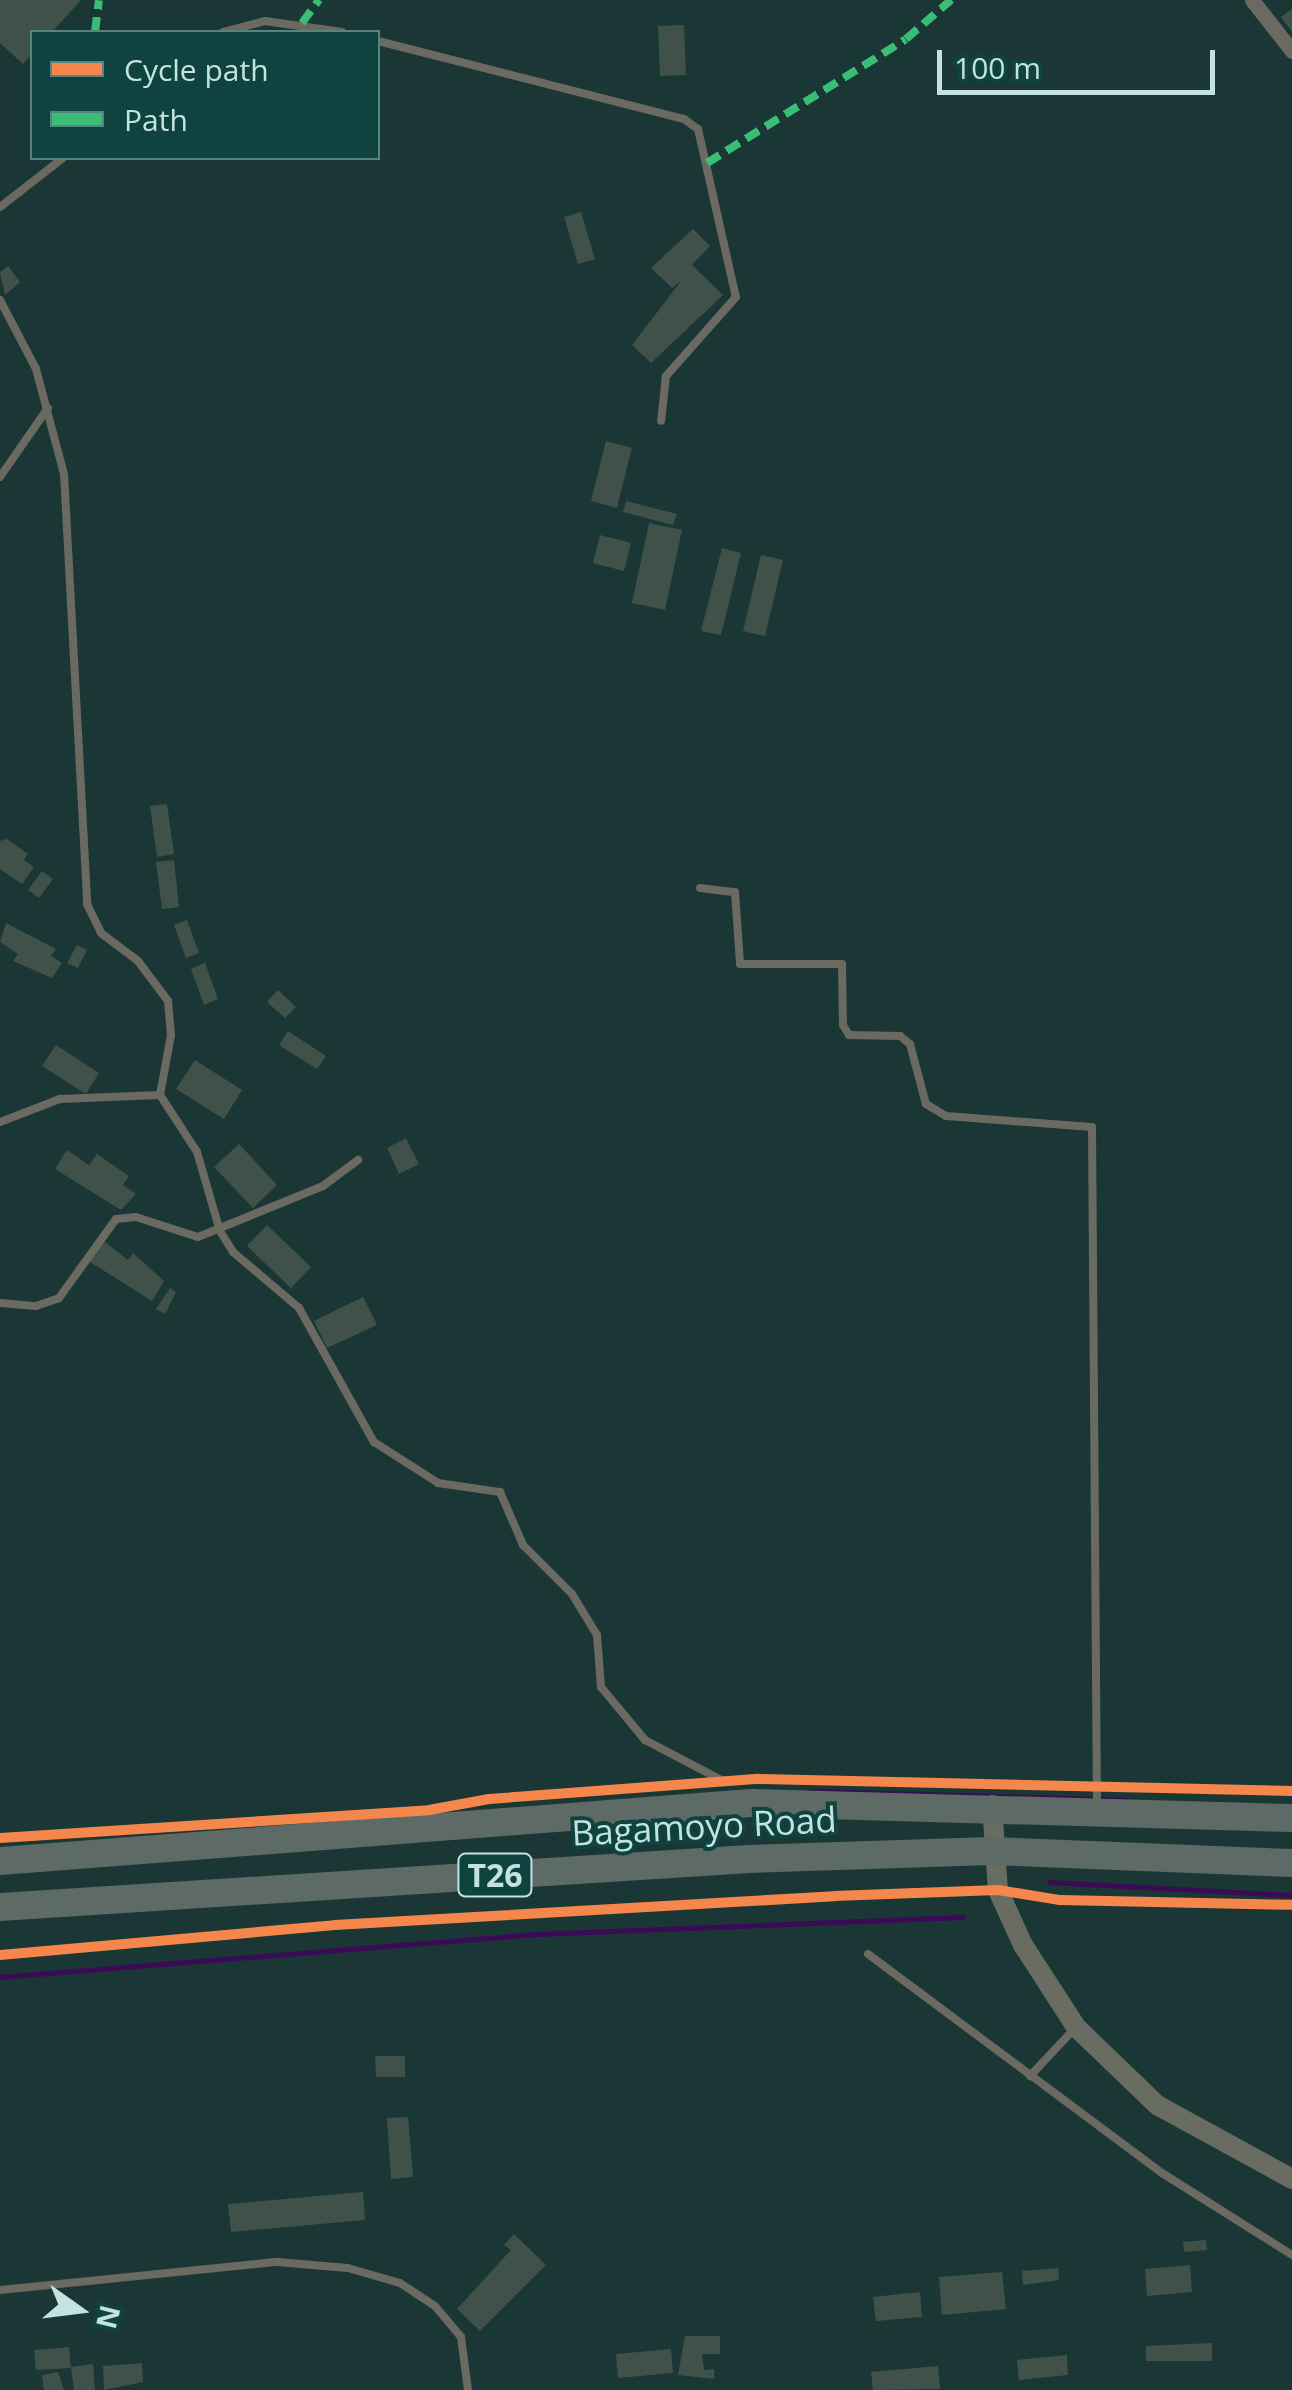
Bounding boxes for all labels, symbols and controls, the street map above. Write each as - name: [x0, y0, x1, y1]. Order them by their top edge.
- legend: [30, 30, 380, 160]
- scale bar: [942, 30, 1220, 92]
- text: 100 m: [954, 47, 1041, 88]
- text: Cycle path: [124, 49, 269, 90]
- text: Path: [124, 99, 188, 140]
- street label: Bagamoyo Road: [570, 1798, 838, 1854]
- road number: T26: [455, 1848, 535, 1902]
- north arrow: [30, 2260, 130, 2360]
- text: N: [88, 2302, 130, 2333]

